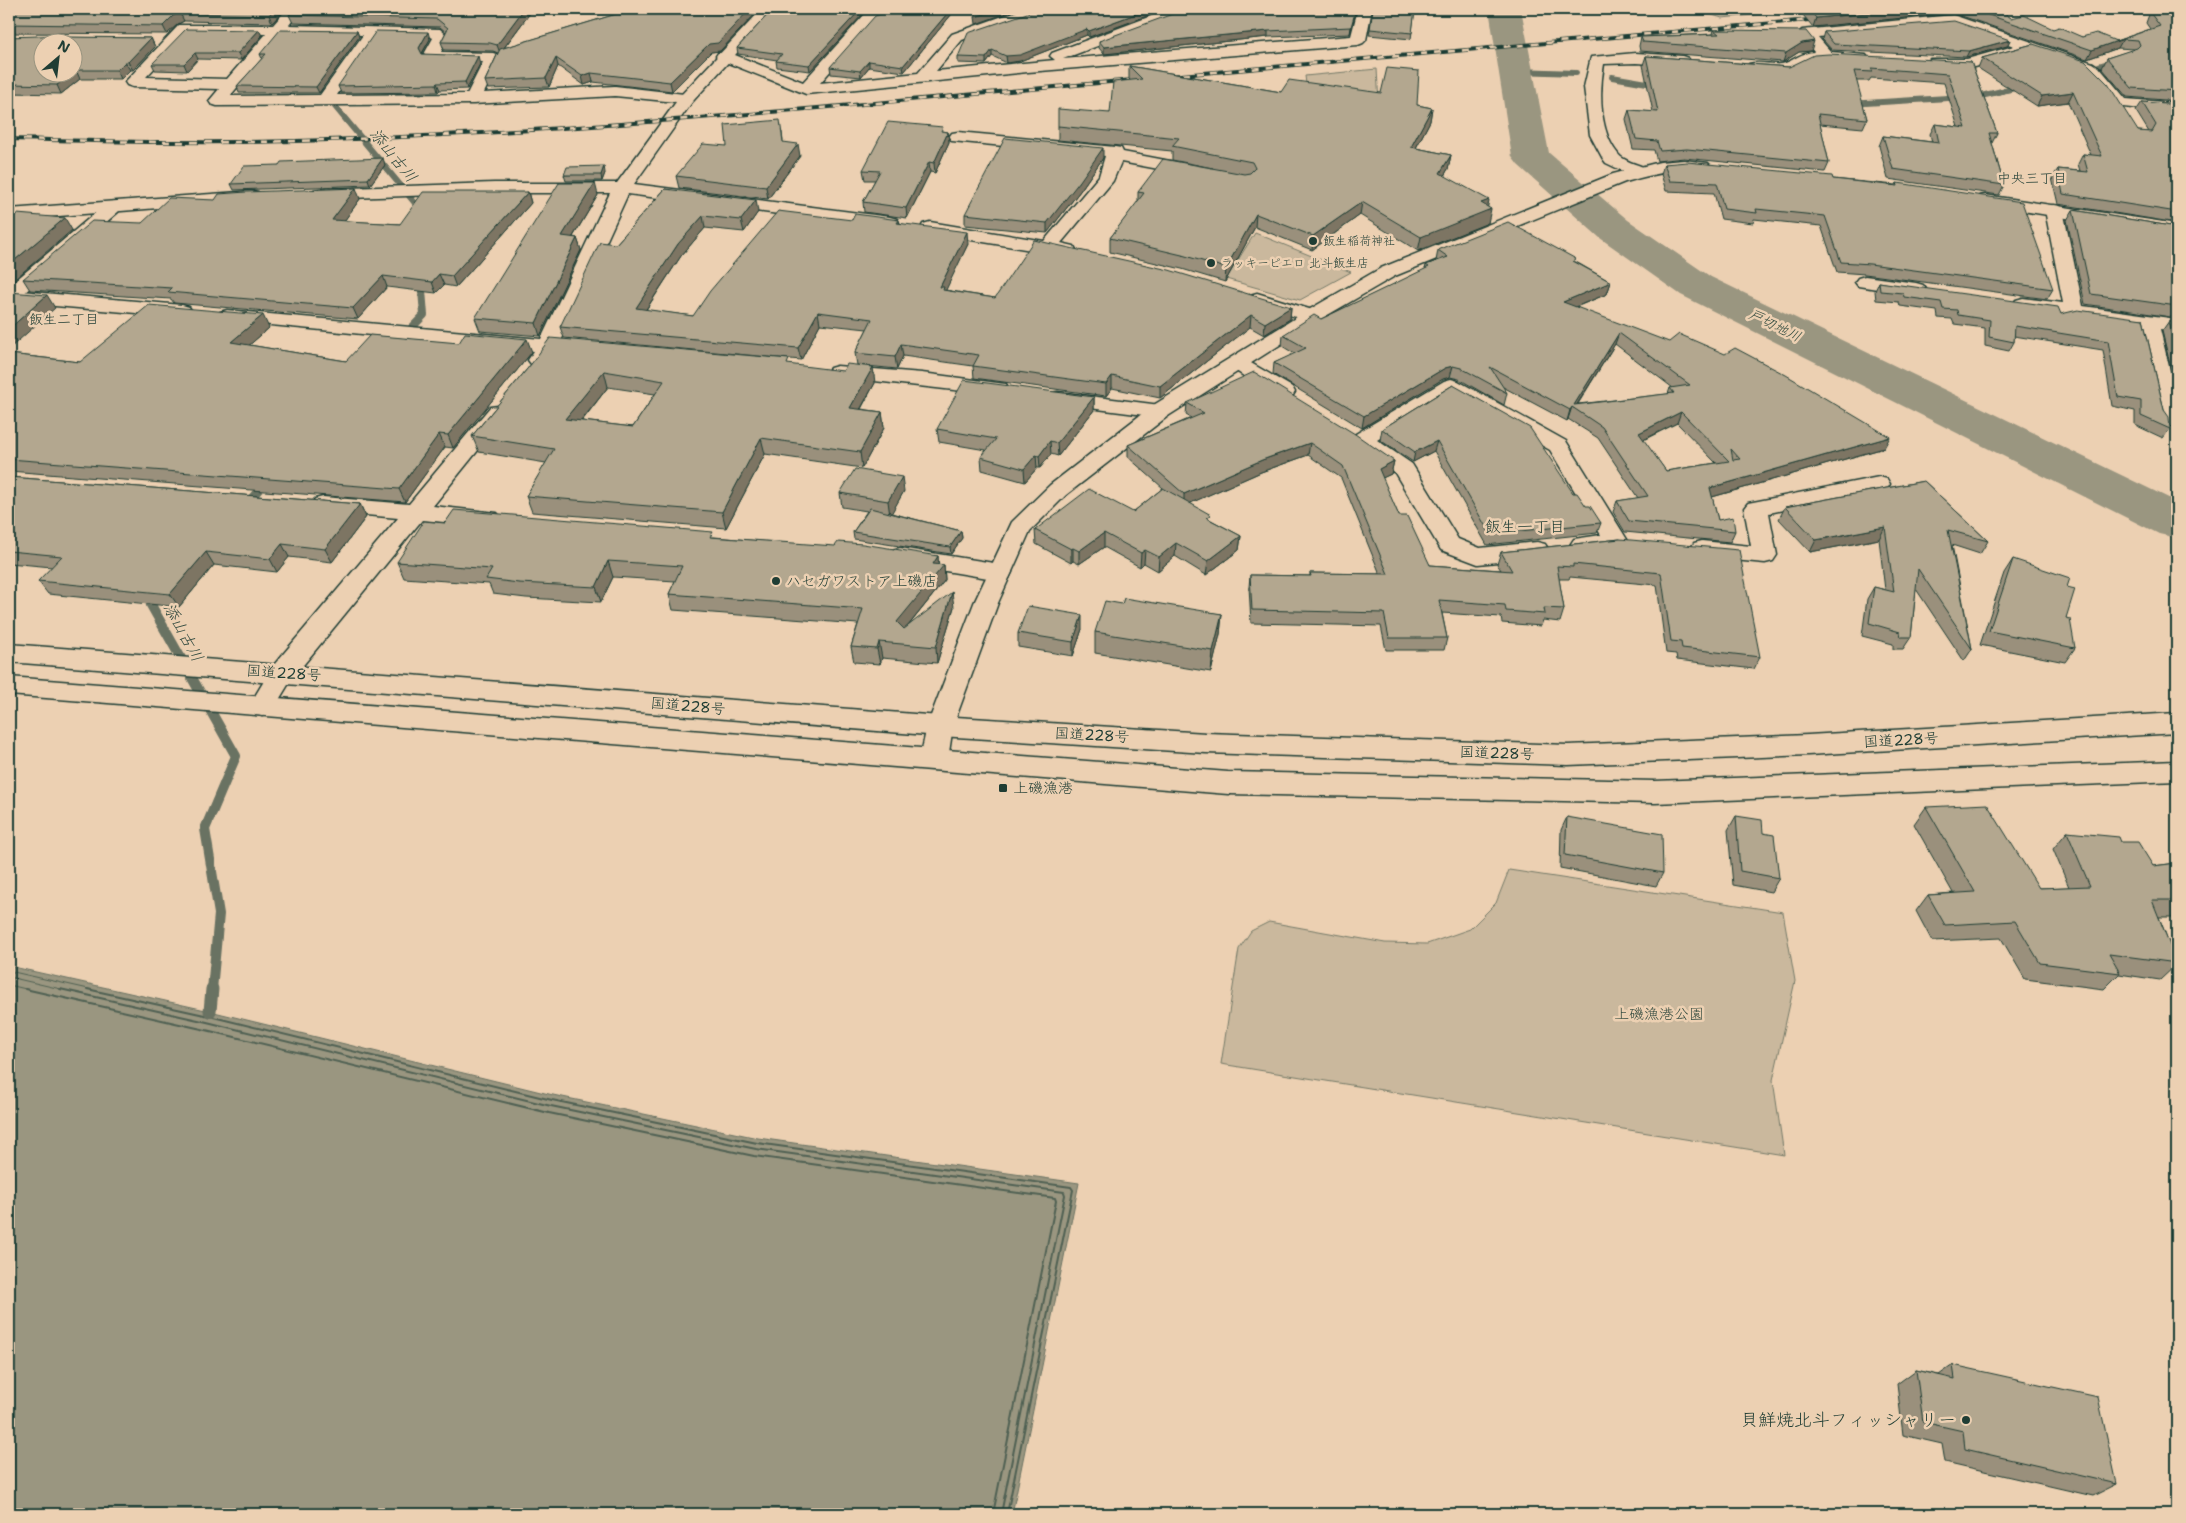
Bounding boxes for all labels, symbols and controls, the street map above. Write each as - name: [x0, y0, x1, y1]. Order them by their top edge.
- north arrow: [32, 32, 82, 82]
- text: N: [55, 36, 73, 57]
- water label: 添山古川: [365, 124, 422, 187]
- district label: 中央三丁目: [1997, 169, 2067, 187]
- place label: 飯生稲荷神社: [1323, 233, 1395, 249]
- marker: 飯生稲荷神社: [1307, 235, 1319, 247]
- place label: ラッキーピエロ 北斗飯生店: [1221, 255, 1369, 271]
- marker: ラッキーピエロ 北斗飯生店: [1205, 257, 1217, 269]
- water label: 戸切地川: [1746, 305, 1804, 345]
- district label: 飯生二丁目: [29, 310, 99, 328]
- district label: 飯生一丁目: [1485, 516, 1565, 537]
- place label: ハセガワストア上磯店: [786, 571, 937, 591]
- marker: ハセガワストア上磯店: [770, 575, 782, 587]
- water label: 添山古川: [159, 599, 208, 665]
- street label: 国道228号: [246, 660, 322, 686]
- street label: 国道228号: [650, 693, 726, 719]
- street label: 国道228号: [1054, 723, 1130, 747]
- street label: 国道228号: [1863, 728, 1939, 752]
- street label: 国道228号: [1459, 742, 1535, 764]
- place label: 上磯漁港: [1013, 778, 1073, 798]
- marker: 上磯漁港: [997, 782, 1009, 794]
- park label: 上磯漁港公園: [1614, 1004, 1704, 1024]
- place label: 貝鮮焼北斗フィッシャリー: [1740, 1408, 1956, 1432]
- marker: 貝鮮焼北斗フィッシャリー: [1960, 1414, 1972, 1426]

